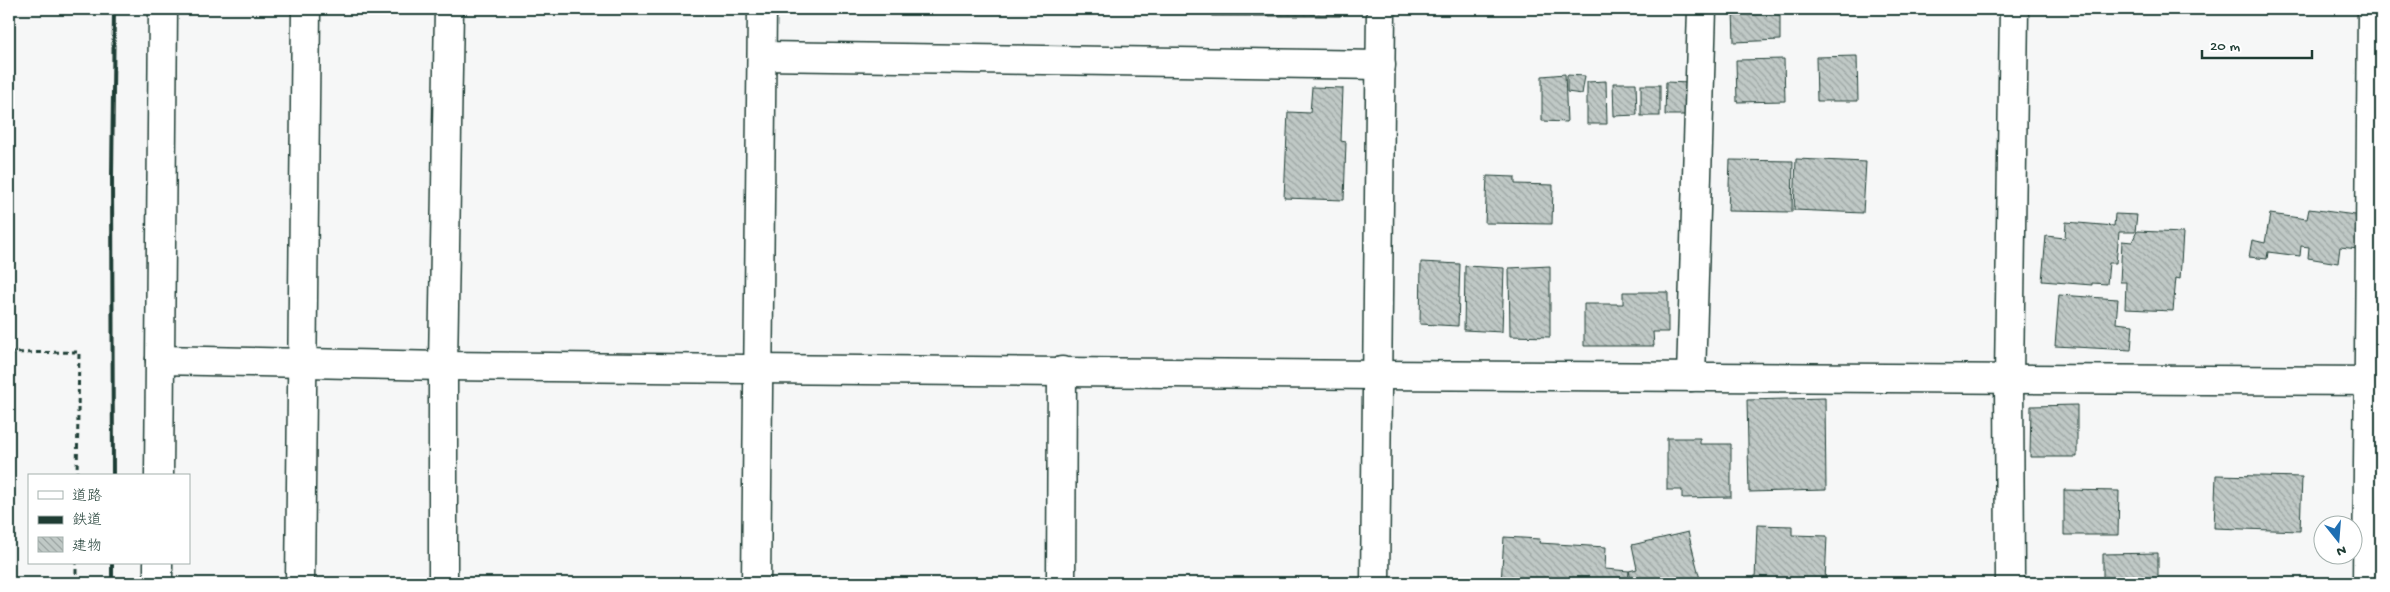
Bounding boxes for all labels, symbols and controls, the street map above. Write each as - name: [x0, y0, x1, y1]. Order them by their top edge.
- scale bar: [2202, 28, 2312, 60]
- text: 20 m: [2210, 38, 2240, 56]
- legend: [28, 474, 190, 564]
- text: 道路: [72, 488, 102, 506]
- text: 鉄道: [72, 512, 102, 530]
- north arrow: [2312, 514, 2362, 564]
- text: 建物: [72, 538, 102, 556]
- text: N: [2334, 541, 2348, 560]

